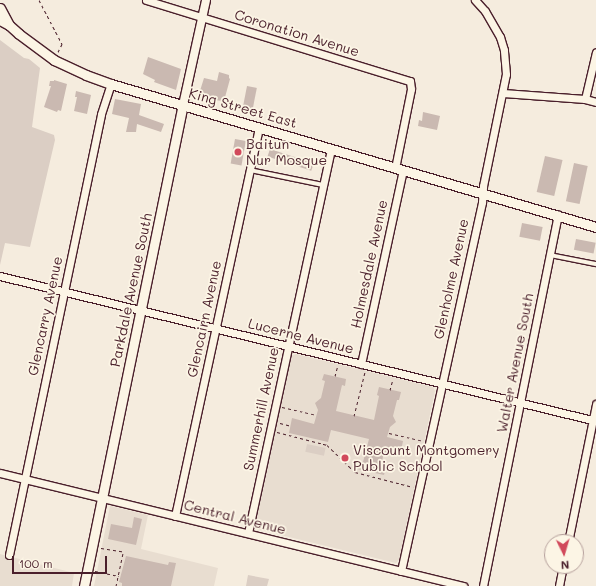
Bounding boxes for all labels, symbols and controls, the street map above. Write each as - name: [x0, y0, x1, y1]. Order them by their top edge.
- street label: Coronation Avenue: [233, 6, 361, 60]
- street label: King Street East: [187, 85, 299, 131]
- place label: Baitun Nur Mosque: [246, 136, 327, 168]
- marker: Baitun Nur Mosque: [233, 147, 243, 157]
- street label: Holmesdale Avenue: [347, 198, 391, 330]
- street label: Parkdale Avenue South: [106, 212, 156, 368]
- street label: Glenholme Avenue: [430, 217, 472, 341]
- street label: Glencarry Avenue: [24, 255, 66, 377]
- street label: Glencairn Avenue: [183, 259, 225, 379]
- street label: Walter Avenue South: [493, 292, 537, 434]
- street label: Lucerne Avenue: [246, 315, 356, 357]
- street label: Summerhill Avenue: [240, 346, 282, 472]
- place label: Viscount Montgomery Public School: [353, 442, 500, 474]
- marker: Viscount Montgomery Public School: [340, 453, 350, 463]
- street label: Central Avenue: [182, 496, 288, 538]
- north arrow: [544, 534, 584, 574]
- scale bar: [14, 548, 109, 574]
- text: 100 m: [19, 555, 53, 571]
- text: N: [560, 558, 570, 573]

